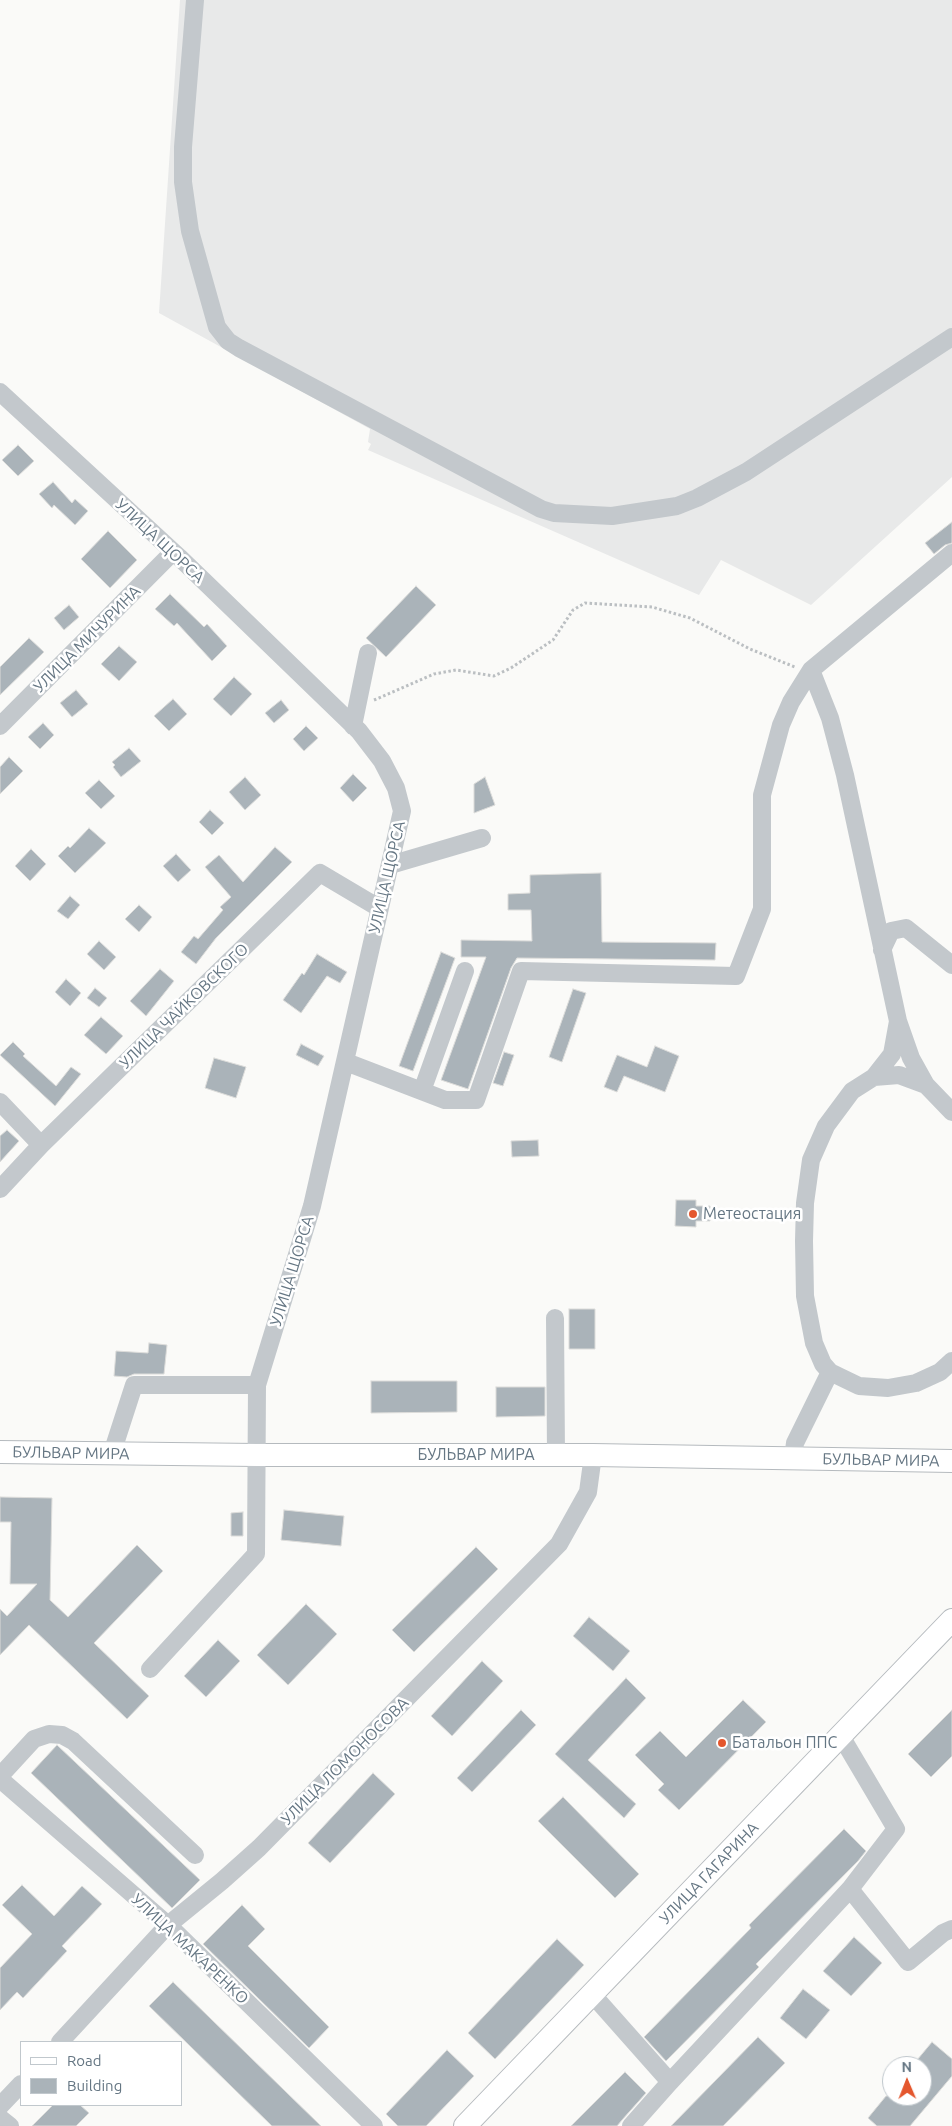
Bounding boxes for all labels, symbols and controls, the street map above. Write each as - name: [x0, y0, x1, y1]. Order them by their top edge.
- street label: УЛИЦА ЩОРСА: [112, 495, 208, 587]
- street label: УЛИЦА МИЧУРИНА: [30, 582, 144, 696]
- street label: УЛИЦА ЩОРСА: [365, 819, 409, 935]
- street label: УЛИЦА ЧАЙКОВСКОГО: [116, 939, 252, 1073]
- place label: Метеостация: [703, 1204, 801, 1224]
- marker: Метеостация: [687, 1208, 699, 1220]
- street label: УЛИЦА ЩОРСА: [266, 1213, 318, 1329]
- street label: БУЛЬВАР МИРА: [12, 1442, 130, 1464]
- street label: БУЛЬВАР МИРА: [417, 1445, 535, 1465]
- street label: БУЛЬВАР МИРА: [822, 1449, 940, 1471]
- street label: УЛИЦА ЛОМОНОСОВА: [277, 1693, 413, 1829]
- place label: Батальон ППС: [732, 1733, 837, 1753]
- marker: Батальон ППС: [716, 1737, 728, 1749]
- street label: УЛИЦА ГАГАРИНА: [656, 1818, 762, 1928]
- street label: УЛИЦА МАКАРЕНКО: [128, 1890, 252, 2008]
- legend: [20, 2041, 182, 2106]
- text: Road: [67, 2052, 102, 2069]
- north arrow: [882, 2056, 932, 2106]
- text: N: [901, 2059, 912, 2075]
- text: Building: [67, 2077, 122, 2094]

